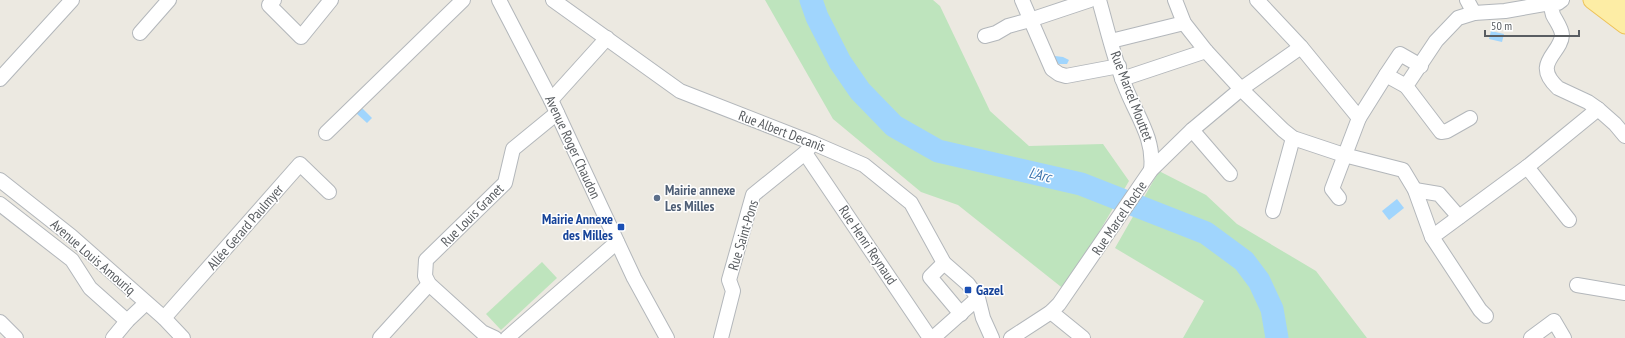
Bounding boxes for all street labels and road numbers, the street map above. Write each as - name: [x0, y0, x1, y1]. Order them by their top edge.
- street label: Rue Marcel Mouttet: [1107, 48, 1157, 144]
- street label: Avenue Roger Chaudon: [541, 93, 605, 201]
- street label: Rue Albert Decanis: [736, 106, 828, 156]
- street label: Rue Marcel Roche: [1088, 177, 1151, 259]
- street label: Allée Gerard Paulmyer: [203, 180, 287, 273]
- street label: Rue Louis Granet: [437, 180, 507, 250]
- street label: Rue Saint-Pons: [724, 197, 762, 272]
- street label: Rue Henri Reynaud: [835, 202, 901, 288]
- street label: Avenue Louis Amouriq: [47, 215, 139, 299]

